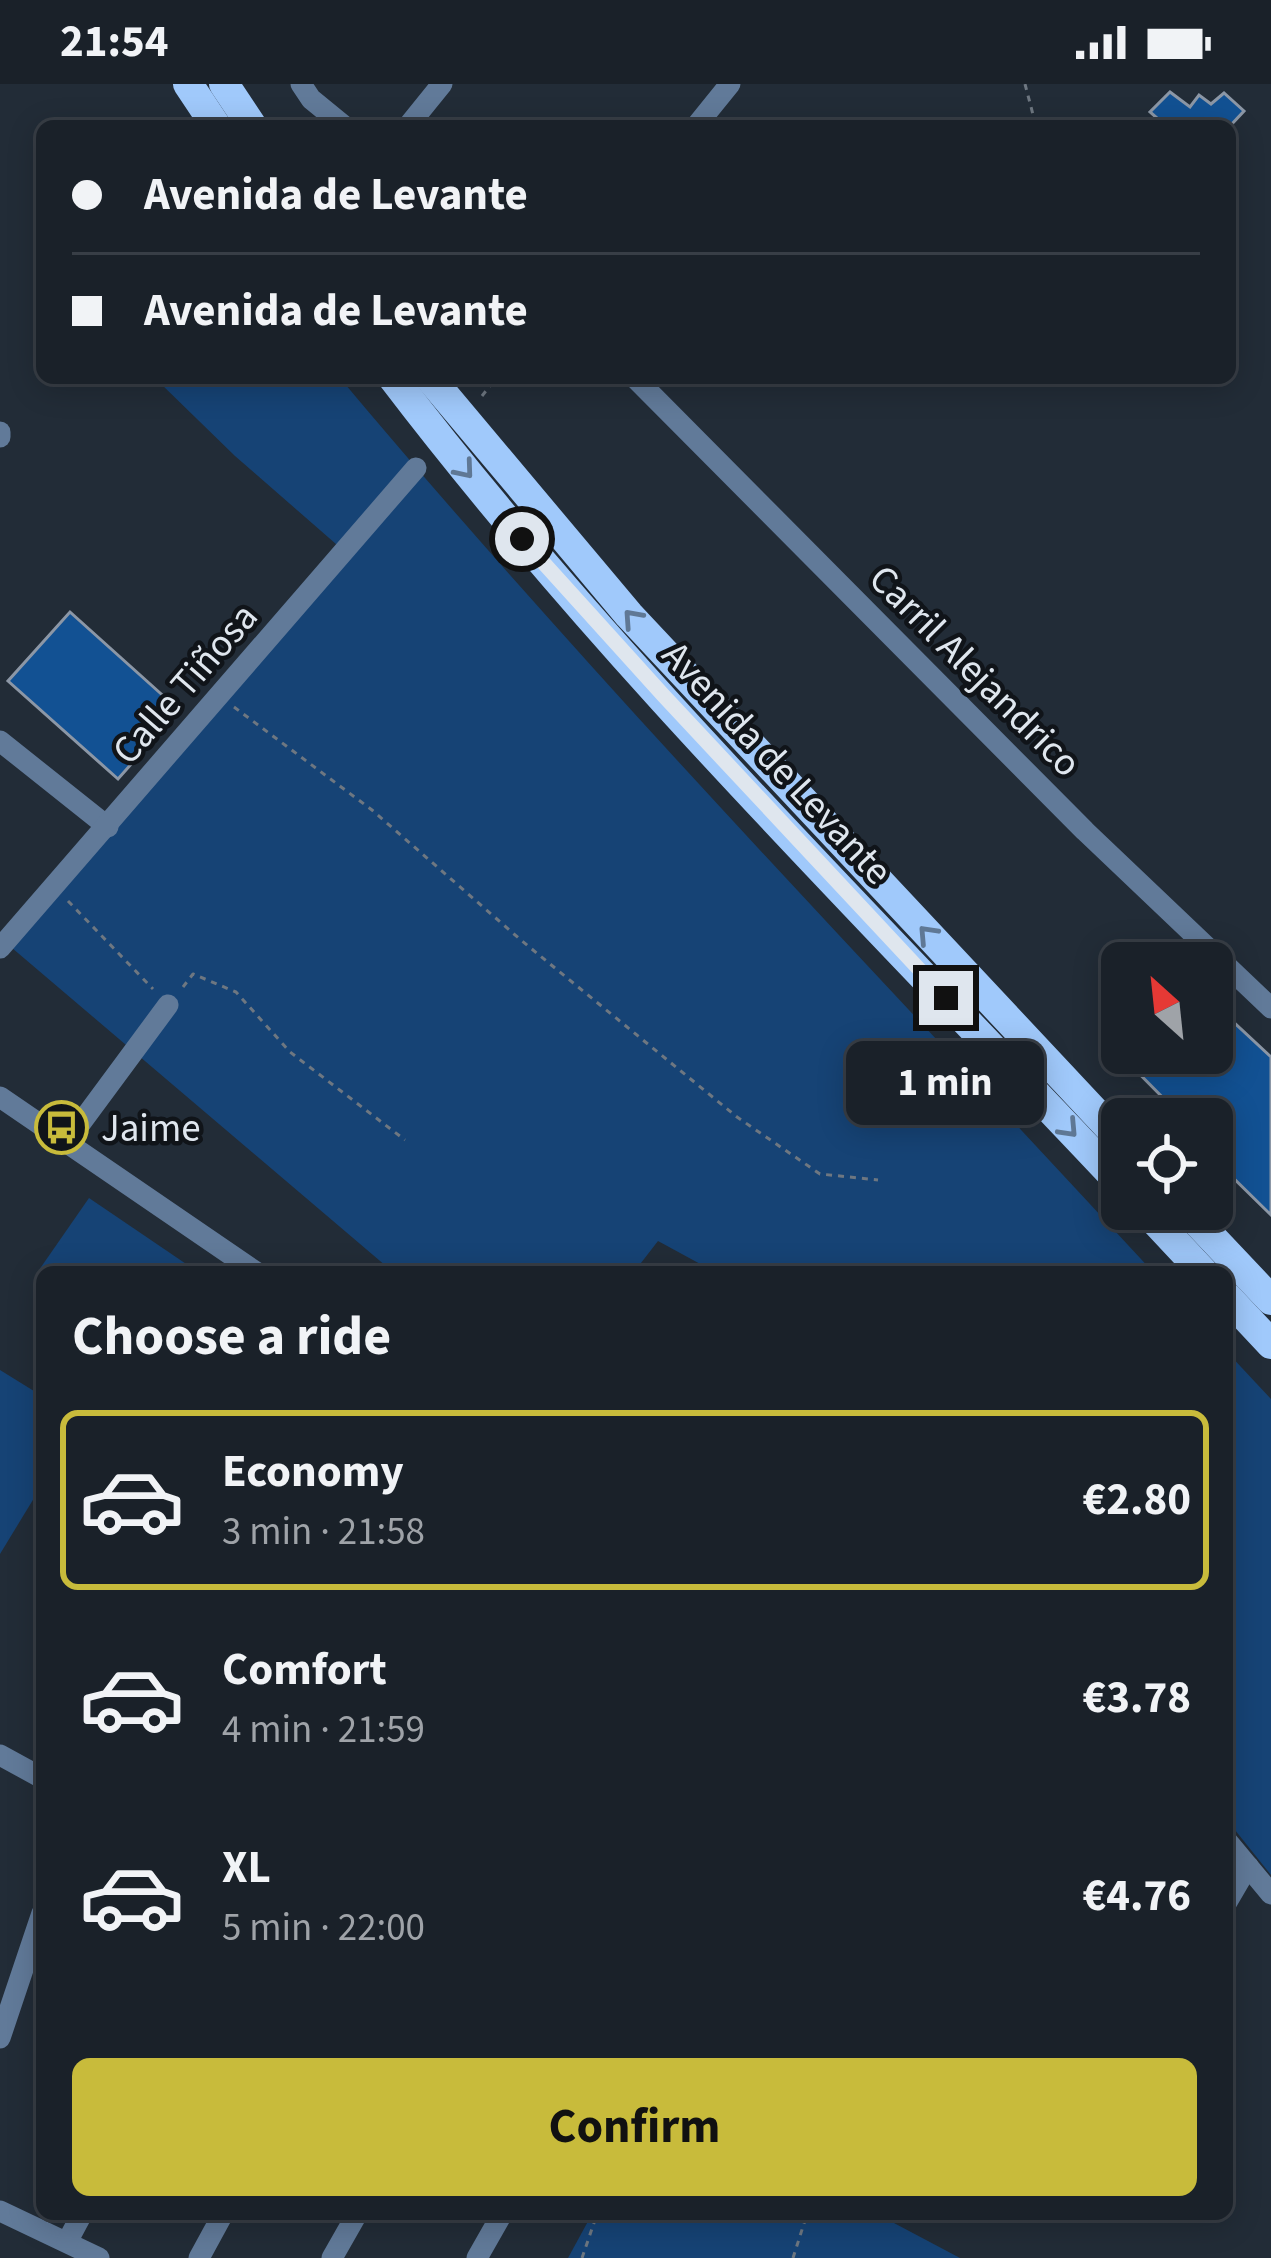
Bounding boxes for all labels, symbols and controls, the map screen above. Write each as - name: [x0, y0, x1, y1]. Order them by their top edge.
- text: 21:54: [60, 10, 169, 74]
- text: Avenida de Levante: [144, 163, 528, 227]
- text: Avenida de Levante: [144, 279, 528, 343]
- one-way arrow: [450, 456, 472, 478]
- route start: [495, 512, 549, 566]
- street label: Carril Alejandrico: [856, 553, 1093, 790]
- street label: Calle Tiñosa: [99, 591, 272, 777]
- one-way arrow: [625, 610, 646, 631]
- street label: Avenida de Levante: [648, 629, 905, 898]
- one-way arrow: [920, 926, 941, 947]
- north arrow: [1101, 942, 1233, 1074]
- map controls: [1101, 942, 1233, 1230]
- route end: [919, 971, 973, 1025]
- callout: 1 min: [847, 1040, 1045, 1124]
- text: 1 min: [898, 1055, 992, 1111]
- button: locate: [1101, 1098, 1233, 1230]
- bus stop icon: Jaime: [34, 1099, 90, 1155]
- place label: Jaime: [101, 1101, 201, 1157]
- one-way arrow: [1055, 1115, 1076, 1136]
- text: Choose a ride: [72, 1299, 391, 1376]
- text: Economy: [222, 1440, 404, 1504]
- icon: car: [78, 1446, 186, 1554]
- text: €2.80: [1082, 1468, 1191, 1532]
- text: 3 min · 21:58: [222, 1504, 425, 1560]
- text: Comfort: [222, 1638, 387, 1702]
- icon: car: [78, 1644, 186, 1752]
- text: €3.78: [1082, 1666, 1191, 1730]
- text: 4 min · 21:59: [222, 1702, 425, 1758]
- text: XL: [222, 1836, 271, 1900]
- icon: car: [78, 1842, 186, 1950]
- text: €4.76: [1082, 1864, 1191, 1928]
- text: 5 min · 22:00: [222, 1900, 425, 1956]
- button: Confirm: [72, 2058, 1197, 2196]

